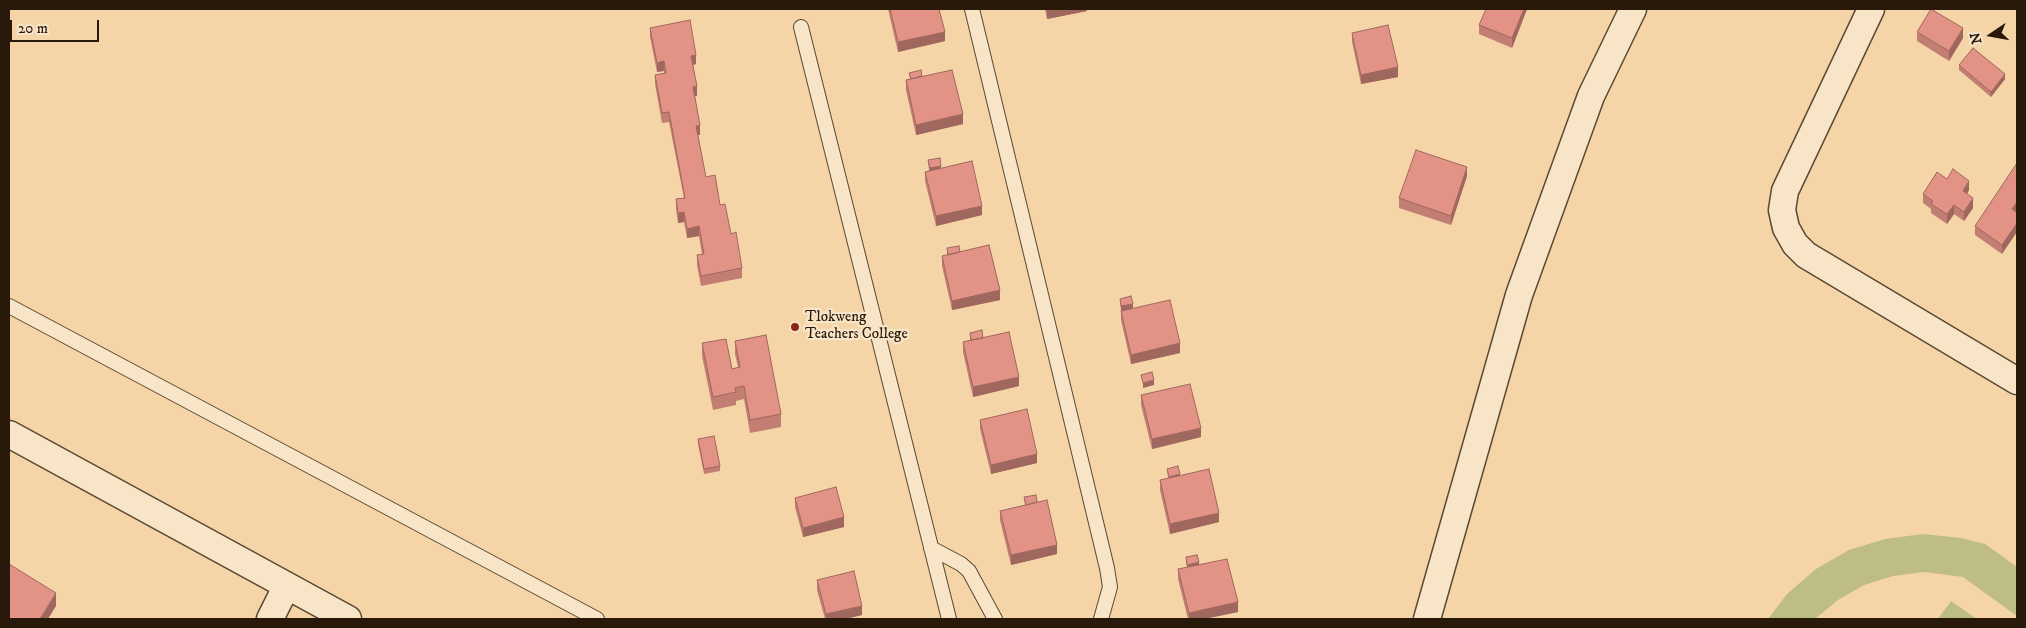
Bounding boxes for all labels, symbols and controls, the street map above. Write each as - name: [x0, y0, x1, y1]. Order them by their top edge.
- scale bar: [12, 10, 101, 42]
- north arrow: [1966, 10, 2016, 60]
- text: 20 m: [18, 19, 48, 38]
- text: N: [1966, 31, 1986, 46]
- place label: Tlokweng Teachers College: [805, 309, 908, 344]
- marker: Tlokweng Teachers College: [789, 321, 801, 333]

